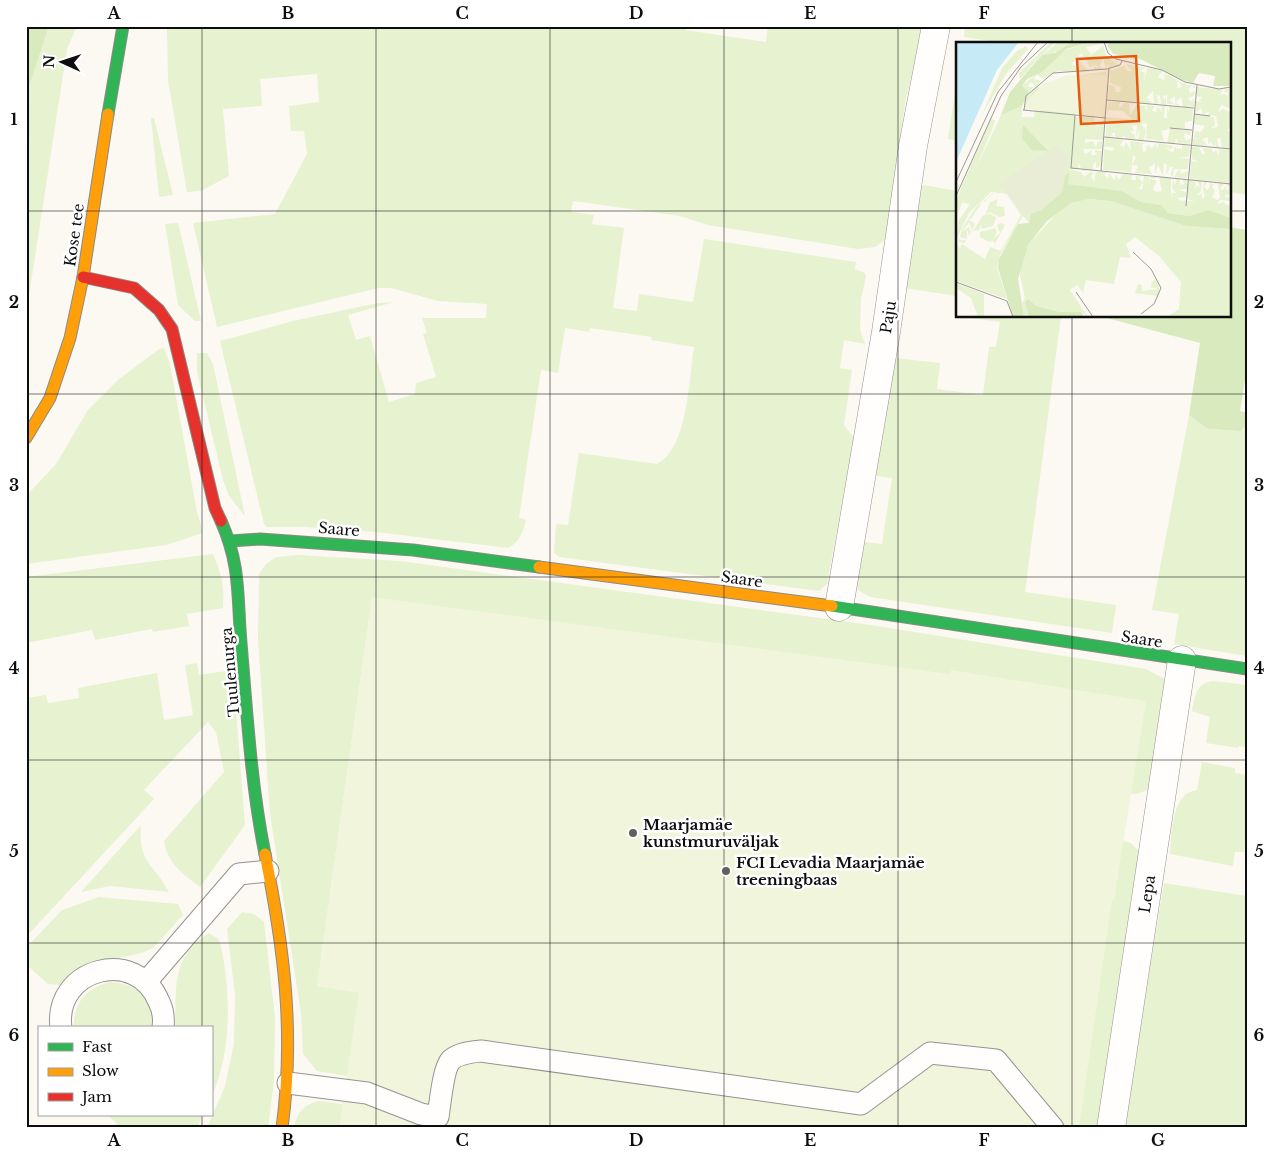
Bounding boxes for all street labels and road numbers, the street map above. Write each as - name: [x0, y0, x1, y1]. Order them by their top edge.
- street label: Kose tee: [60, 202, 88, 268]
- street label: Paju: [876, 299, 900, 335]
- street label: Saare: [317, 518, 361, 540]
- street label: Saare: [720, 567, 764, 591]
- street label: Tuulenurga: [217, 626, 243, 717]
- street label: Saare: [1120, 626, 1164, 652]
- street label: Lepa: [1135, 873, 1159, 914]

